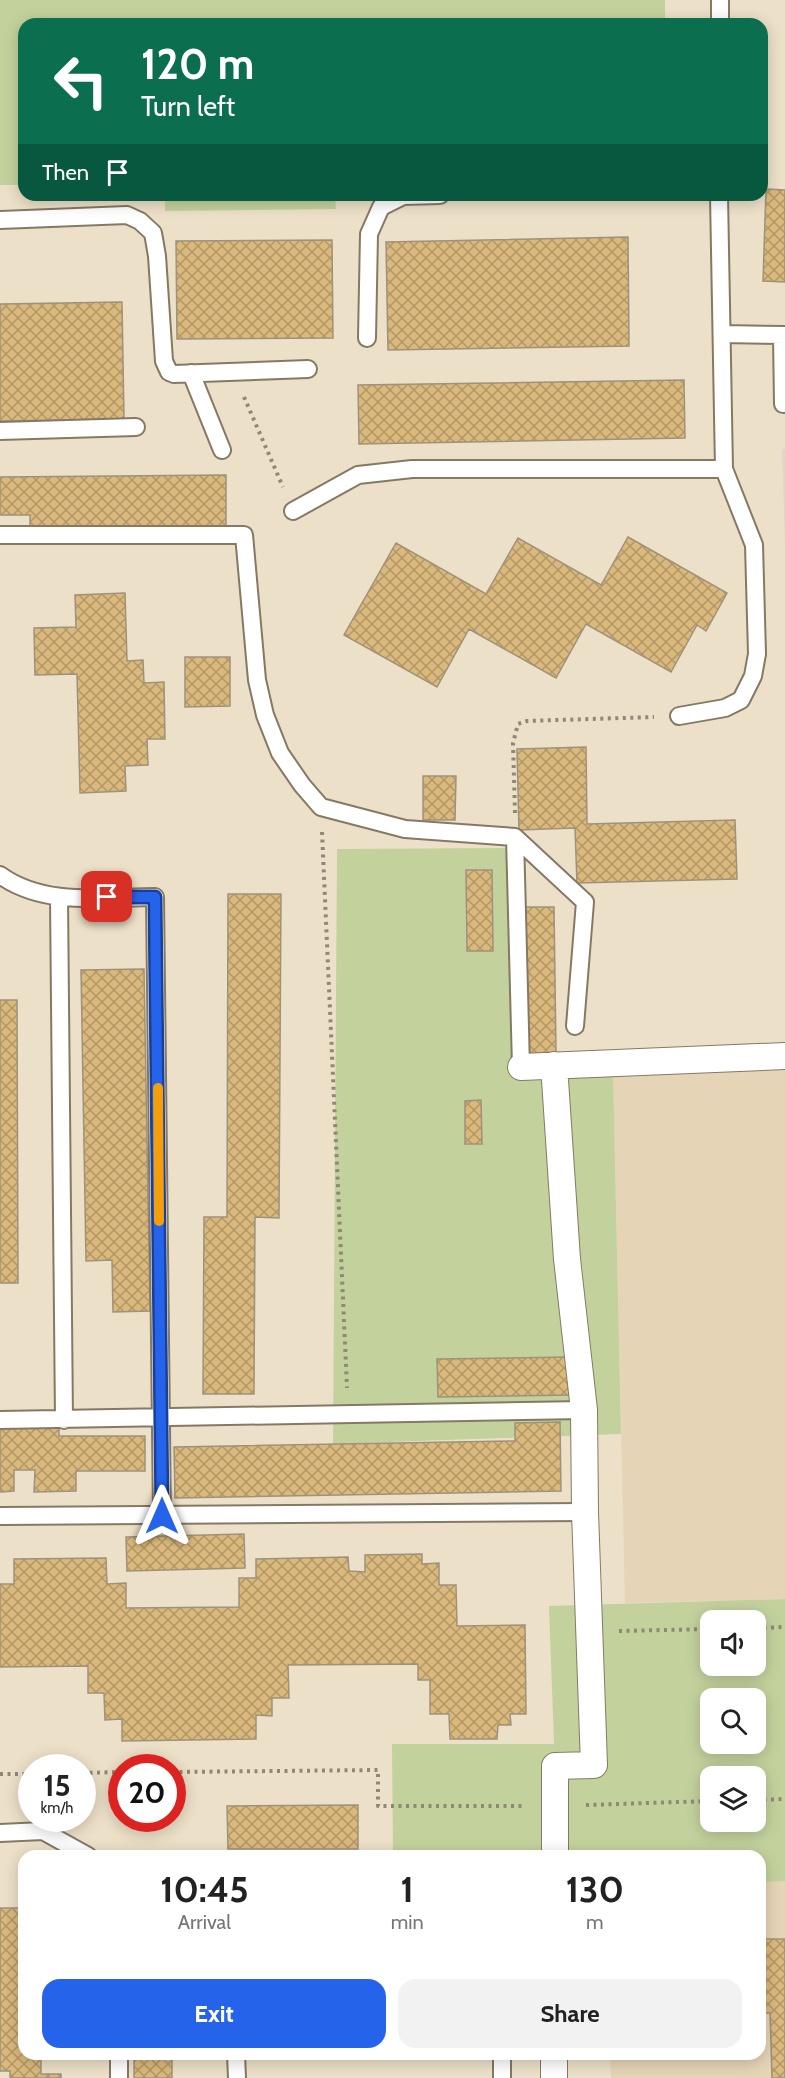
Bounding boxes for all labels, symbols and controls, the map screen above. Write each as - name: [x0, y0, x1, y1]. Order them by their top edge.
- text: 120 m: [141, 38, 254, 90]
- icon: left: [42, 42, 120, 120]
- text: Turn left: [141, 90, 235, 123]
- icon: arrive: [101, 156, 134, 189]
- text: Then: [42, 159, 89, 186]
- pin: [81, 871, 132, 922]
- icon: arrive: [90, 880, 123, 913]
- position arrow: [130, 1484, 194, 1548]
- map controls: [700, 1610, 766, 1832]
- button: sound: [700, 1610, 766, 1676]
- button: search: [700, 1688, 766, 1754]
- speed limit sign: 20: [108, 1754, 186, 1832]
- button: layers: [700, 1766, 766, 1832]
- text: 15: [43, 1767, 71, 1804]
- text: km/h: [41, 1799, 73, 1817]
- text: 10:45: [160, 1867, 249, 1911]
- text: 1: [400, 1867, 414, 1911]
- text: 130: [566, 1867, 624, 1911]
- text: Arrival: [178, 1910, 231, 1934]
- text: min: [391, 1910, 424, 1934]
- text: m: [586, 1910, 604, 1934]
- button: Exit: [42, 1979, 386, 2048]
- button: Share: [398, 1979, 742, 2048]

